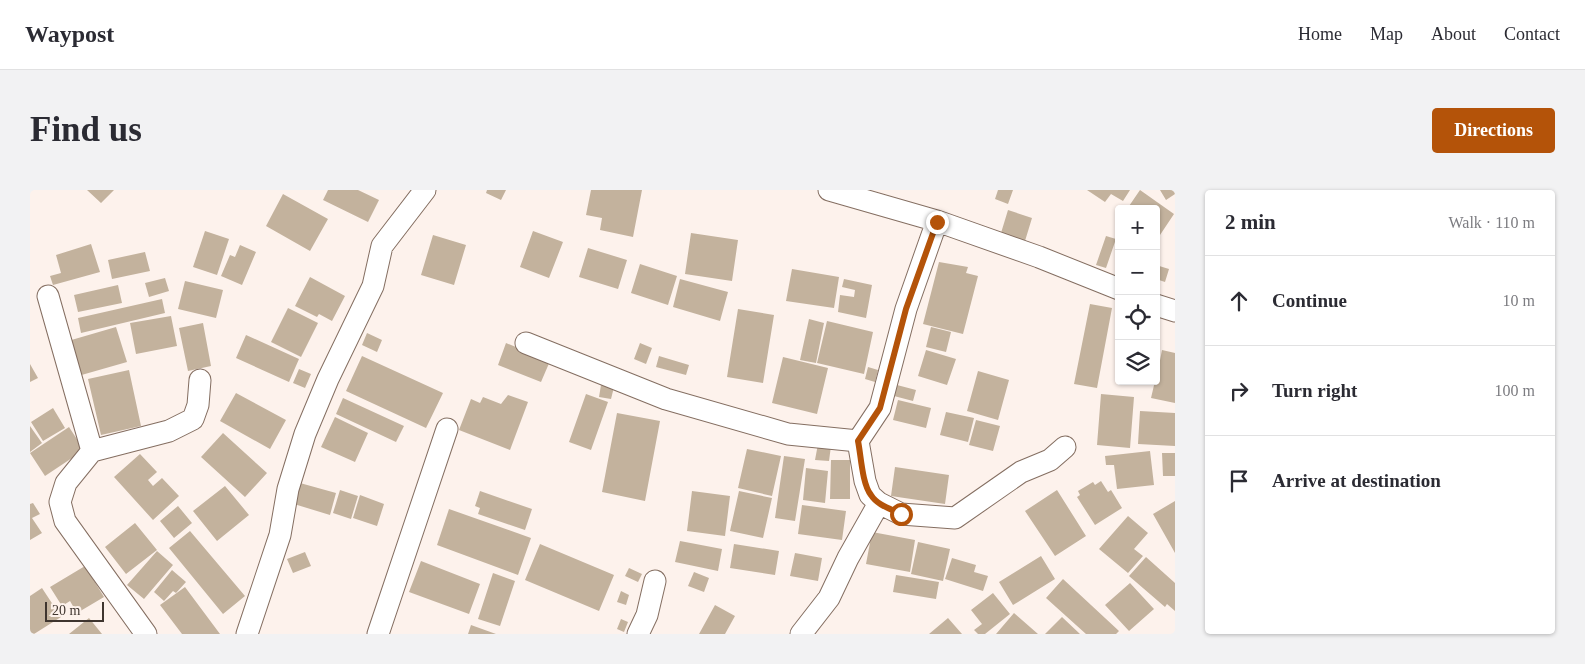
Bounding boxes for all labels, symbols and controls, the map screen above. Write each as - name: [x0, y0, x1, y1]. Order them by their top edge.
- text: Waypost: [25, 21, 114, 47]
- text: Home: [1298, 24, 1342, 44]
- text: Map: [1370, 24, 1403, 44]
- text: About: [1431, 24, 1476, 44]
- text: Contact: [1504, 24, 1560, 44]
- button: Directions: [1432, 108, 1555, 153]
- text: Find us: [30, 110, 142, 149]
- map controls: [1115, 205, 1160, 385]
- button: +: [1115, 205, 1160, 250]
- text: 2 min: [1225, 210, 1276, 234]
- route end: [926, 211, 949, 234]
- text: Walk · 110 m: [1448, 214, 1535, 231]
- button: −: [1115, 250, 1160, 295]
- icon: ahead: [1225, 287, 1253, 315]
- text: Continue: [1272, 290, 1347, 311]
- text: 10 m: [1503, 292, 1535, 309]
- button: locate: [1115, 295, 1160, 340]
- button: layers: [1115, 340, 1160, 385]
- icon: right: [1225, 377, 1253, 405]
- text: Turn right: [1272, 380, 1357, 401]
- text: 100 m: [1495, 382, 1535, 399]
- icon: arrive: [1225, 467, 1253, 495]
- text: Arrive at destination: [1272, 470, 1441, 491]
- route start: [890, 503, 913, 526]
- scale bar: [45, 599, 104, 622]
- text: 20 m: [52, 603, 80, 618]

